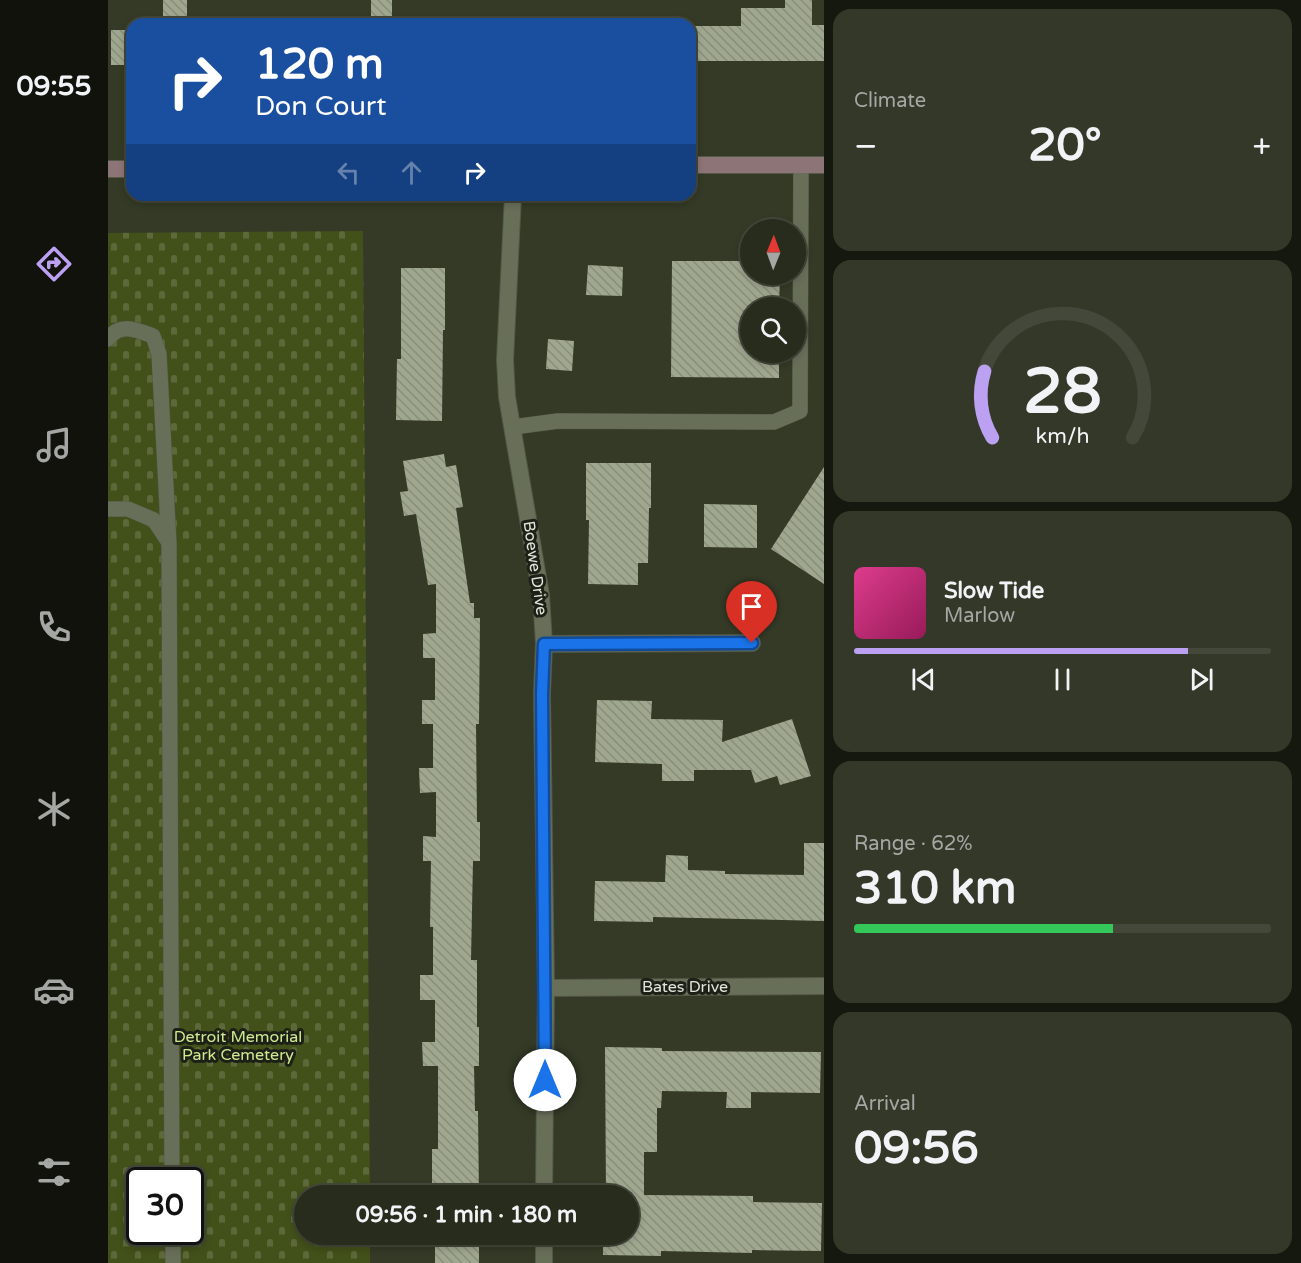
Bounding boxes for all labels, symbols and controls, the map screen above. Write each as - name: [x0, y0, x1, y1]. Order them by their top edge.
- text: 120 m: [255, 39, 384, 90]
- icon: right: [156, 42, 234, 120]
- text: 09:55: [17, 70, 91, 103]
- text: Climate: [854, 89, 926, 113]
- text: Don Court: [255, 90, 387, 123]
- text: 20°: [1028, 119, 1102, 173]
- text: −: [854, 127, 878, 166]
- text: +: [1252, 127, 1271, 166]
- icon: left: [332, 156, 365, 189]
- icon: ahead: [395, 156, 428, 189]
- icon: right: [458, 156, 491, 189]
- north arrow: [740, 219, 806, 285]
- map controls: [740, 219, 806, 363]
- icon: directions: [33, 243, 75, 285]
- button: search: [740, 297, 806, 363]
- text: 28: [1023, 355, 1102, 430]
- text: km/h: [1036, 423, 1089, 449]
- icon: music: [33, 424, 75, 466]
- street label: Boewe Drive: [518, 520, 552, 616]
- text: Slow Tide: [944, 578, 1044, 604]
- pin: [726, 581, 777, 643]
- icon: arrive: [735, 590, 768, 623]
- text: Marlow: [944, 604, 1015, 628]
- icon: phone: [33, 606, 75, 648]
- icon: previous: [907, 663, 940, 696]
- icon: pause: [1046, 663, 1079, 696]
- icon: next: [1185, 663, 1218, 696]
- icon: climate: [33, 788, 75, 830]
- text: Range · 62%: [854, 832, 973, 856]
- text: 310 km: [854, 862, 1016, 916]
- icon: car: [33, 969, 75, 1011]
- street label: Bates Drive: [642, 977, 728, 997]
- park label: Detroit Memorial Park Cemetery: [174, 1027, 302, 1065]
- position arrow: [513, 1048, 577, 1112]
- text: Arrival: [854, 1092, 916, 1116]
- text: 09:56: [854, 1122, 979, 1176]
- icon: filters: [33, 1151, 75, 1193]
- speed limit sign: 30: [126, 1167, 204, 1245]
- text: 09:56 · 1 min · 180 m: [356, 1202, 577, 1228]

